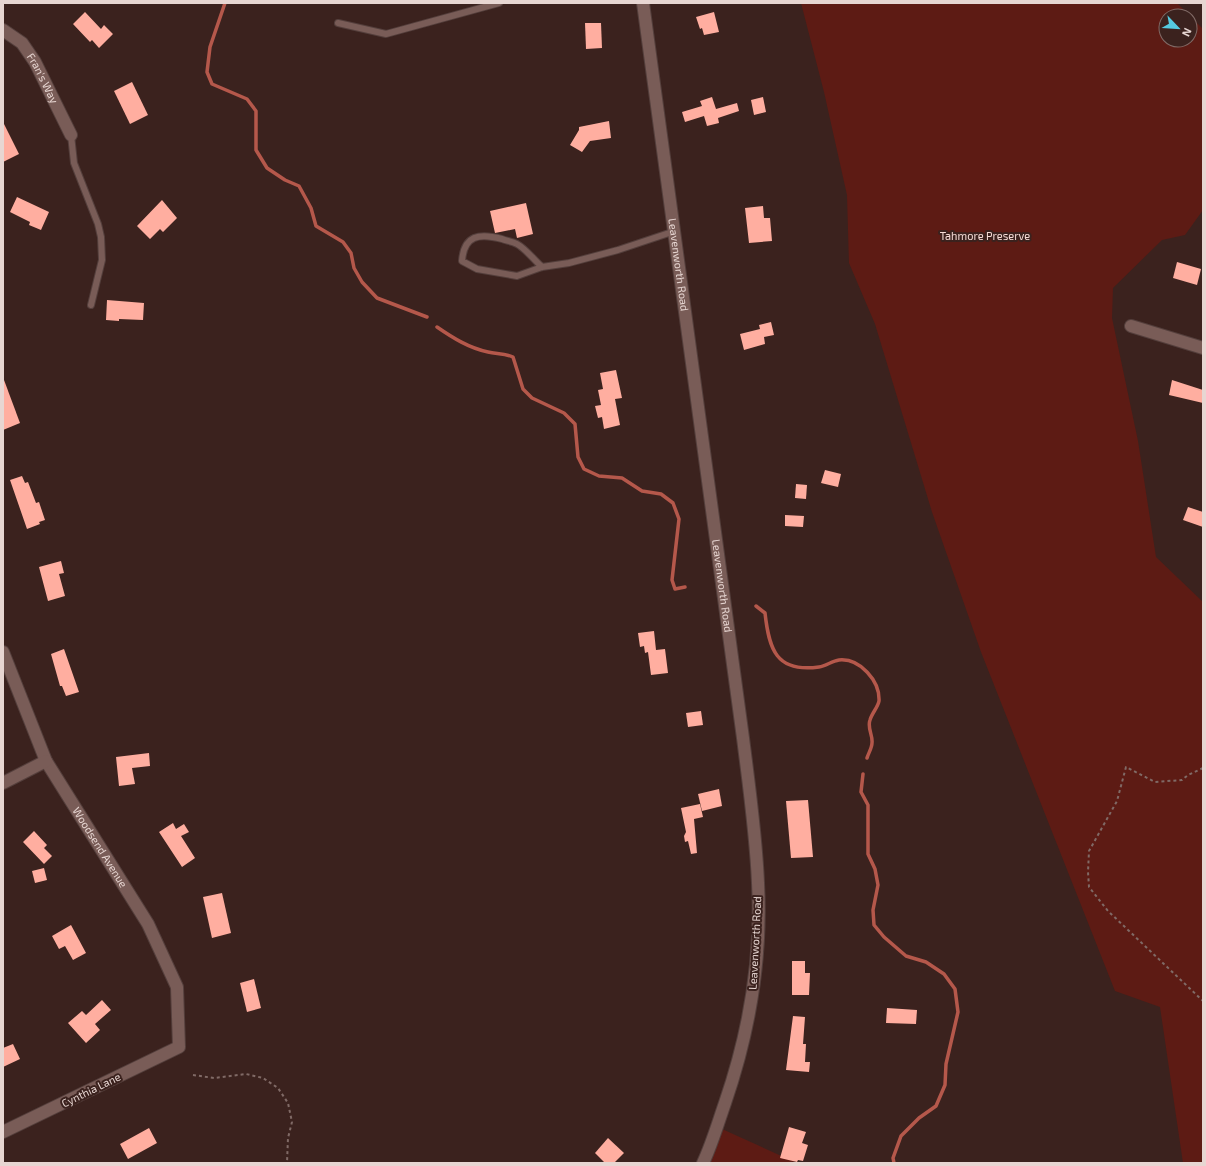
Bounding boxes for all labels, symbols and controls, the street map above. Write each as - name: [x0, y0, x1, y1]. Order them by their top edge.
- north arrow: [1158, 8, 1198, 48]
- text: N: [1180, 26, 1195, 39]
- street label: Fran's Way: [25, 50, 61, 106]
- street label: Leavenworth Road: [666, 217, 692, 312]
- park label: Tahmore Preserve: [940, 229, 1030, 242]
- street label: Leavenworth Road: [710, 538, 736, 633]
- street label: Woodsend Avenue: [70, 804, 130, 890]
- street label: Leavenworth Road: [746, 896, 763, 990]
- street label: Cynthia Lane: [59, 1070, 123, 1109]

